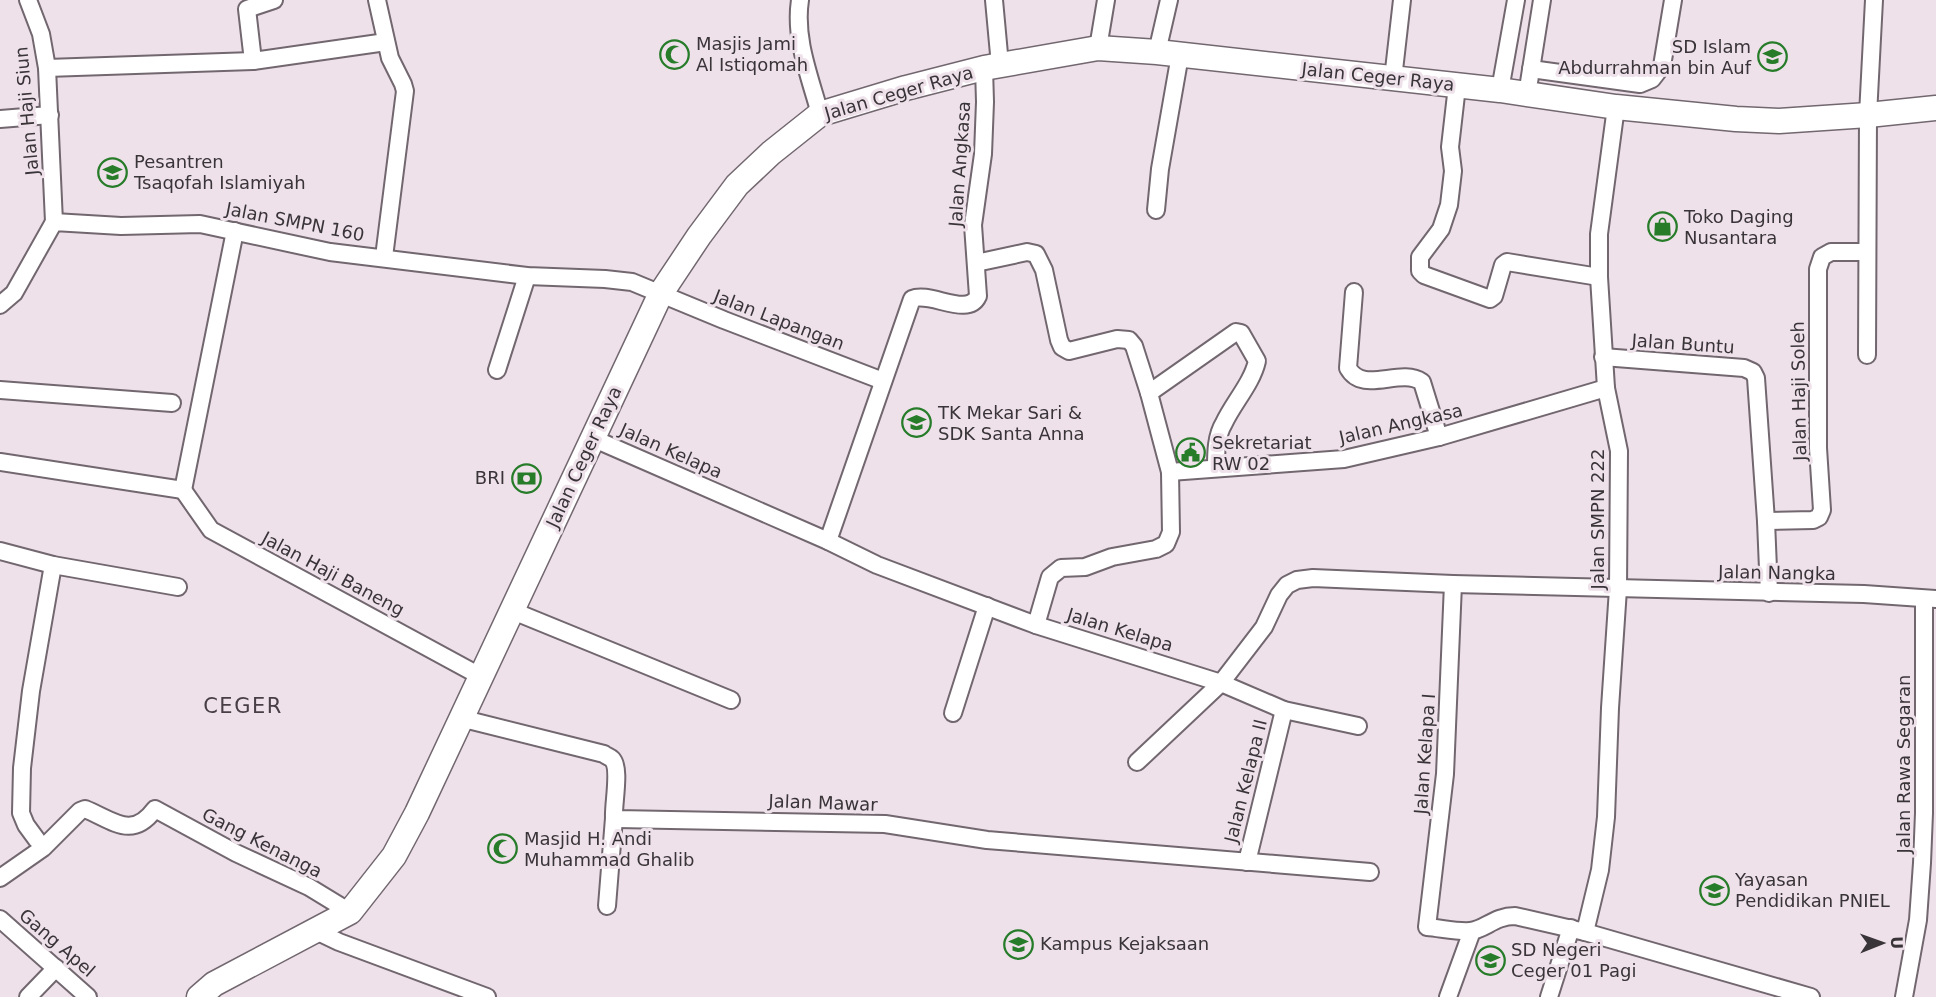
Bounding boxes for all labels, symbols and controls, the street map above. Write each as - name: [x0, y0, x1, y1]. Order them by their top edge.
- place label: Masjis Jami Al Istiqomah: [696, 33, 808, 75]
- place label: SD Islam Abdurrahman bin Auf: [1558, 36, 1752, 78]
- mosque icon: Masjis Jami Al Istiqomah: [659, 38, 691, 70]
- school or university icon: SD Islam Abdurrahman bin Auf: [1756, 41, 1788, 73]
- street label: Jalan Haji Siun: [10, 46, 43, 177]
- street label: Jalan Ceger Raya: [1300, 58, 1456, 95]
- street label: Jalan Ceger Raya: [821, 61, 976, 124]
- street label: Jalan Angkasa: [945, 100, 974, 229]
- place label: Pesantren Tsaqofah Islamiyah: [133, 151, 306, 193]
- school or university icon: Pesantren Tsaqofah Islamiyah: [97, 156, 129, 188]
- street label: Jalan SMPN 160: [223, 198, 366, 245]
- place label: Toko Daging Nusantara: [1683, 206, 1794, 248]
- shop icon: Toko Daging Nusantara: [1647, 211, 1679, 243]
- street label: Jalan Lapangan: [710, 285, 847, 354]
- street label: Jalan Haji Soleh: [1787, 321, 1810, 462]
- street label: Jalan Buntu: [1630, 329, 1735, 358]
- street label: Jalan Ceger Raya: [541, 383, 626, 532]
- street label: Jalan Angkasa: [1336, 399, 1465, 448]
- place label: TK Mekar Sari & SDK Santa Anna: [937, 402, 1085, 444]
- school or university icon: TK Mekar Sari & SDK Santa Anna: [901, 407, 933, 439]
- street label: Jalan Kelapa: [616, 418, 726, 482]
- place label: Sekretariat RW 02: [1212, 432, 1312, 474]
- public building icon: Sekretariat RW 02: [1175, 437, 1207, 469]
- street label: Jalan SMPN 222: [1587, 449, 1608, 590]
- bank icon: BRI: [510, 462, 542, 494]
- place label: BRI: [475, 467, 505, 488]
- street label: Jalan Haji Baneng: [257, 527, 408, 620]
- street label: Jalan Nangka: [1717, 561, 1836, 584]
- street label: Jalan Kelapa: [1064, 603, 1176, 656]
- street label: Jalan Rawa Segaran: [1893, 675, 1914, 854]
- street label: Jalan Kelapa I: [1410, 693, 1439, 816]
- district label: CEGER: [203, 694, 283, 718]
- street label: Jalan Kelapa II: [1220, 717, 1271, 846]
- street label: Jalan Mawar: [767, 790, 879, 815]
- street label: Gang Kenanga: [199, 803, 326, 882]
- place label: Masjid H. Andi Muhammad Ghalib: [524, 828, 694, 870]
- mosque icon: Masjid H. Andi Muhammad Ghalib: [487, 833, 519, 865]
- place label: Yayasan Pendidikan PNIEL: [1734, 869, 1890, 911]
- school or university icon: Yayasan Pendidikan PNIEL: [1698, 874, 1730, 906]
- street label: Gang Apel: [15, 904, 99, 981]
- north arrow: [1852, 913, 1912, 973]
- school or university icon: Kampus Kejaksaan: [1003, 928, 1035, 960]
- place label: Kampus Kejaksaan: [1040, 933, 1209, 954]
- text: U: [1887, 936, 1906, 949]
- place label: SD Negeri Ceger 01 Pagi: [1511, 939, 1636, 981]
- school or university icon: SD Negeri Ceger 01 Pagi: [1474, 944, 1506, 976]

